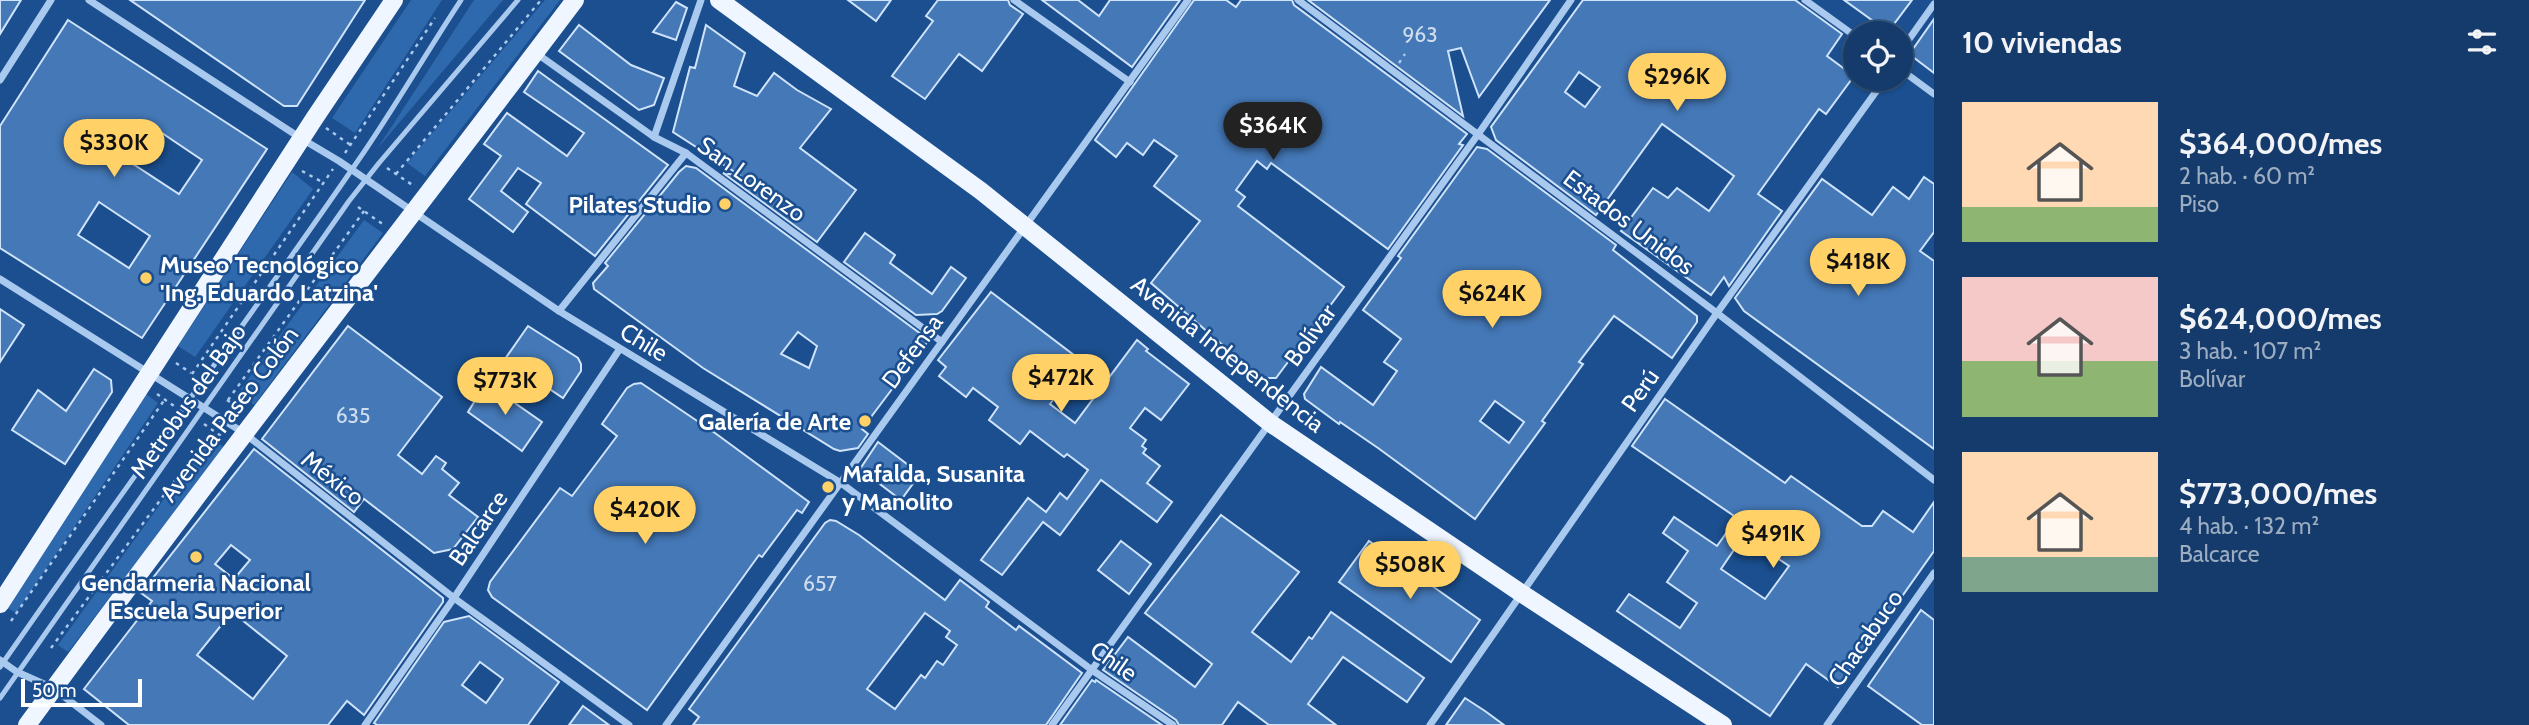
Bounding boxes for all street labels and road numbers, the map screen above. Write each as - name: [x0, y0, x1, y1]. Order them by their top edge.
- street label: San Lorenzo: [692, 130, 812, 228]
- street label: Estados Unidos: [1558, 163, 1700, 281]
- street label: Avenida Independencia: [1126, 270, 1331, 439]
- street label: Bolívar: [1278, 298, 1342, 371]
- street label: Defensa: [875, 308, 949, 394]
- street label: Chile: [615, 317, 673, 367]
- street label: Metrobus del Bajo: [124, 318, 252, 484]
- street label: Avenida Paseo Colón: [154, 321, 304, 507]
- street label: Perú: [1615, 363, 1665, 417]
- street label: México: [296, 444, 370, 512]
- street label: Balcarce: [442, 485, 514, 571]
- street label: Chacabuco: [1821, 584, 1909, 692]
- street label: Chile: [1085, 635, 1143, 687]

